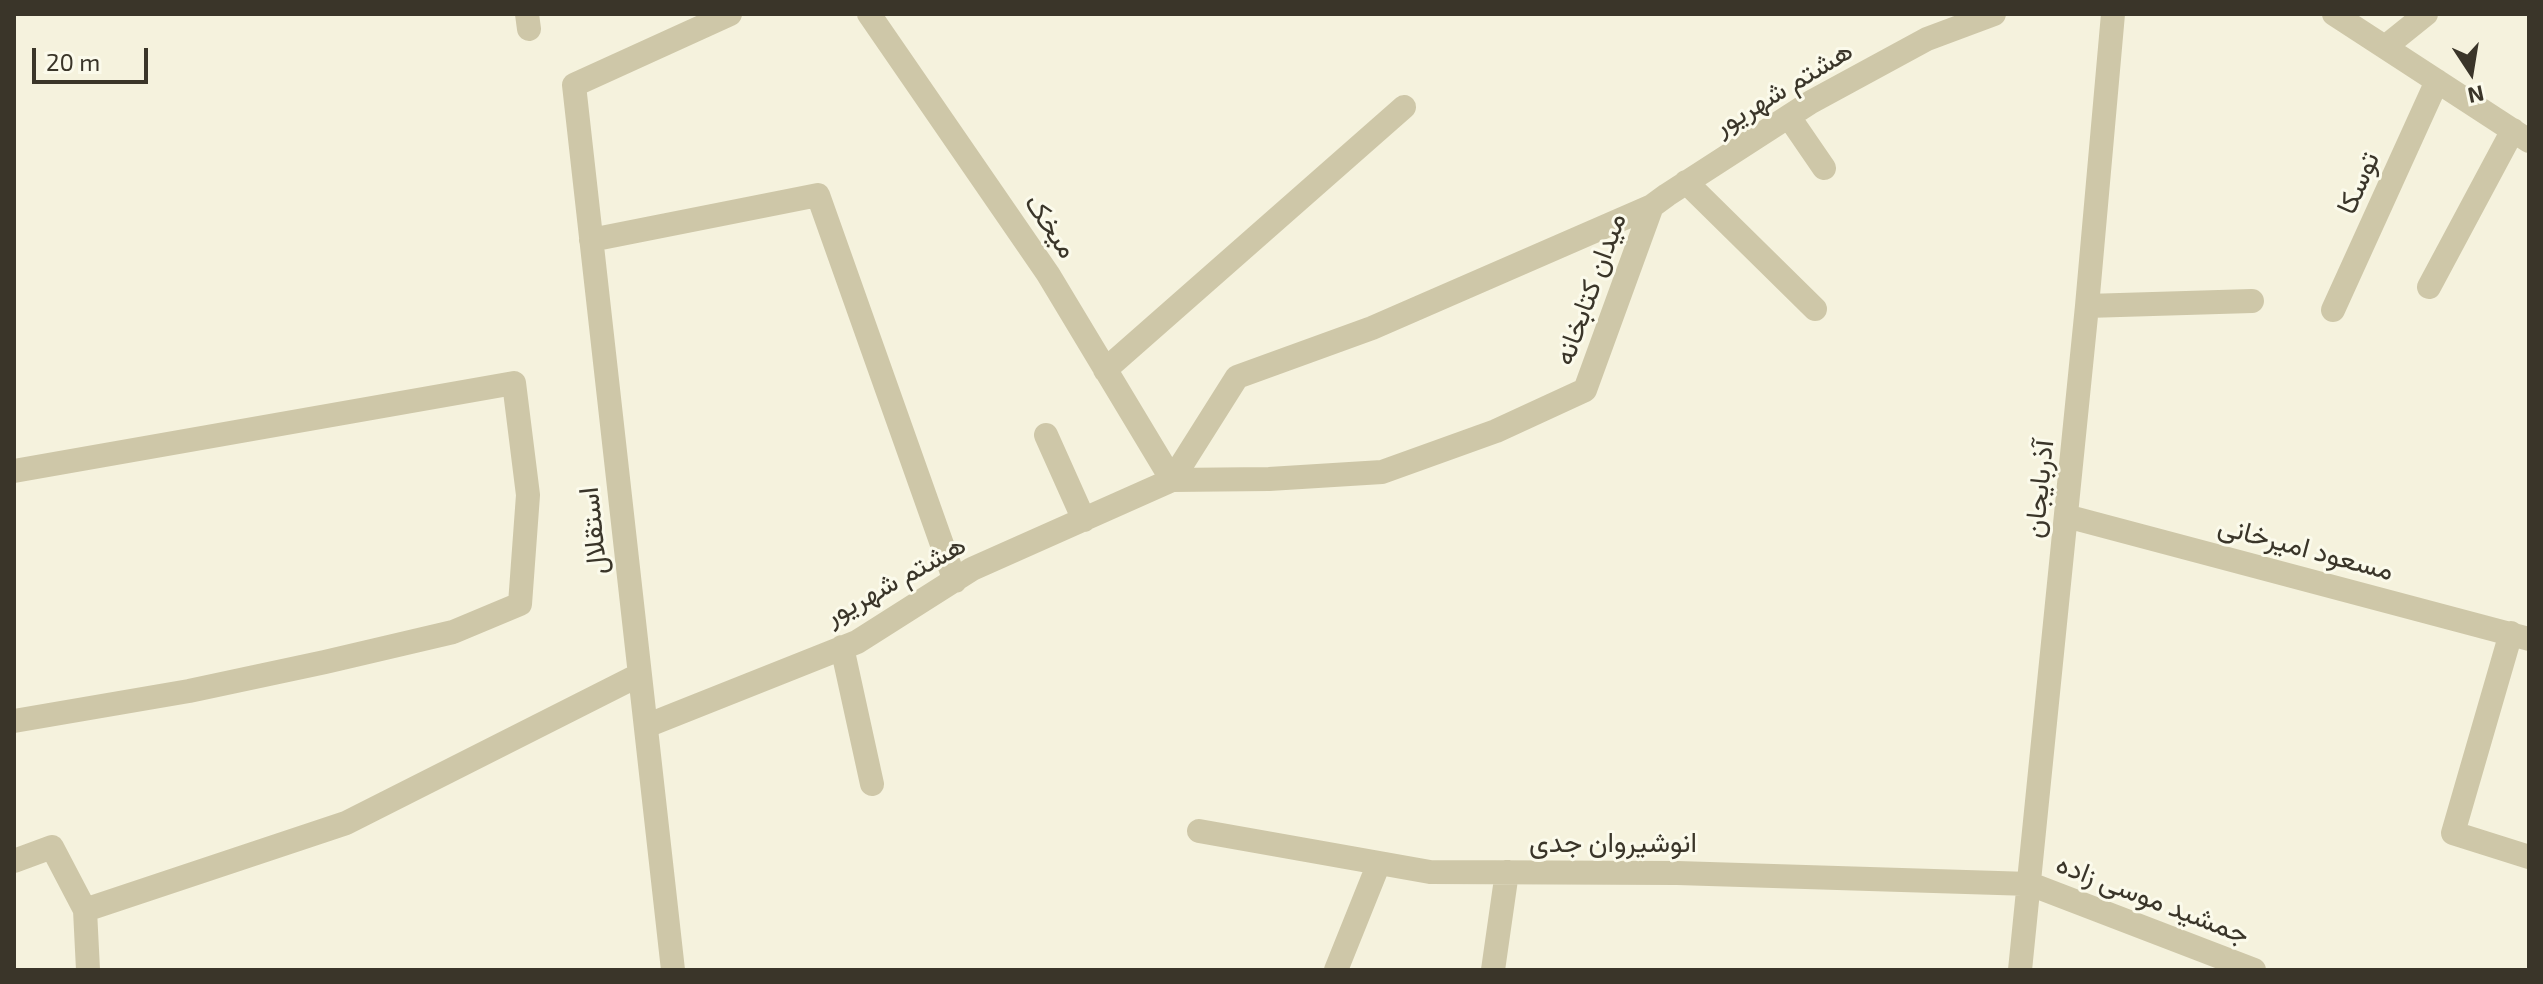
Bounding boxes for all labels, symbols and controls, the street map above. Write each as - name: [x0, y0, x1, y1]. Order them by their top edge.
- scale bar: [36, 32, 152, 82]
- north arrow: [2431, 32, 2511, 112]
- street label: هشتم شهریور: [1707, 33, 1859, 143]
- text: 20 m: [46, 47, 100, 76]
- text: N: [2466, 81, 2486, 110]
- street label: توسکا: [2329, 147, 2387, 219]
- street label: میخک: [1017, 187, 1085, 265]
- street label: میدان کتابخانه: [1547, 208, 1633, 370]
- street label: آذربایجان: [2017, 438, 2061, 540]
- street label: استقلال: [572, 485, 614, 577]
- street label: مسعود امیرخانی: [2215, 508, 2397, 588]
- street label: هشتم شهریور: [819, 527, 971, 633]
- street label: انوشیروان جدی: [1529, 826, 1697, 860]
- street label: جمشید موسی زاده: [2052, 847, 2254, 951]

